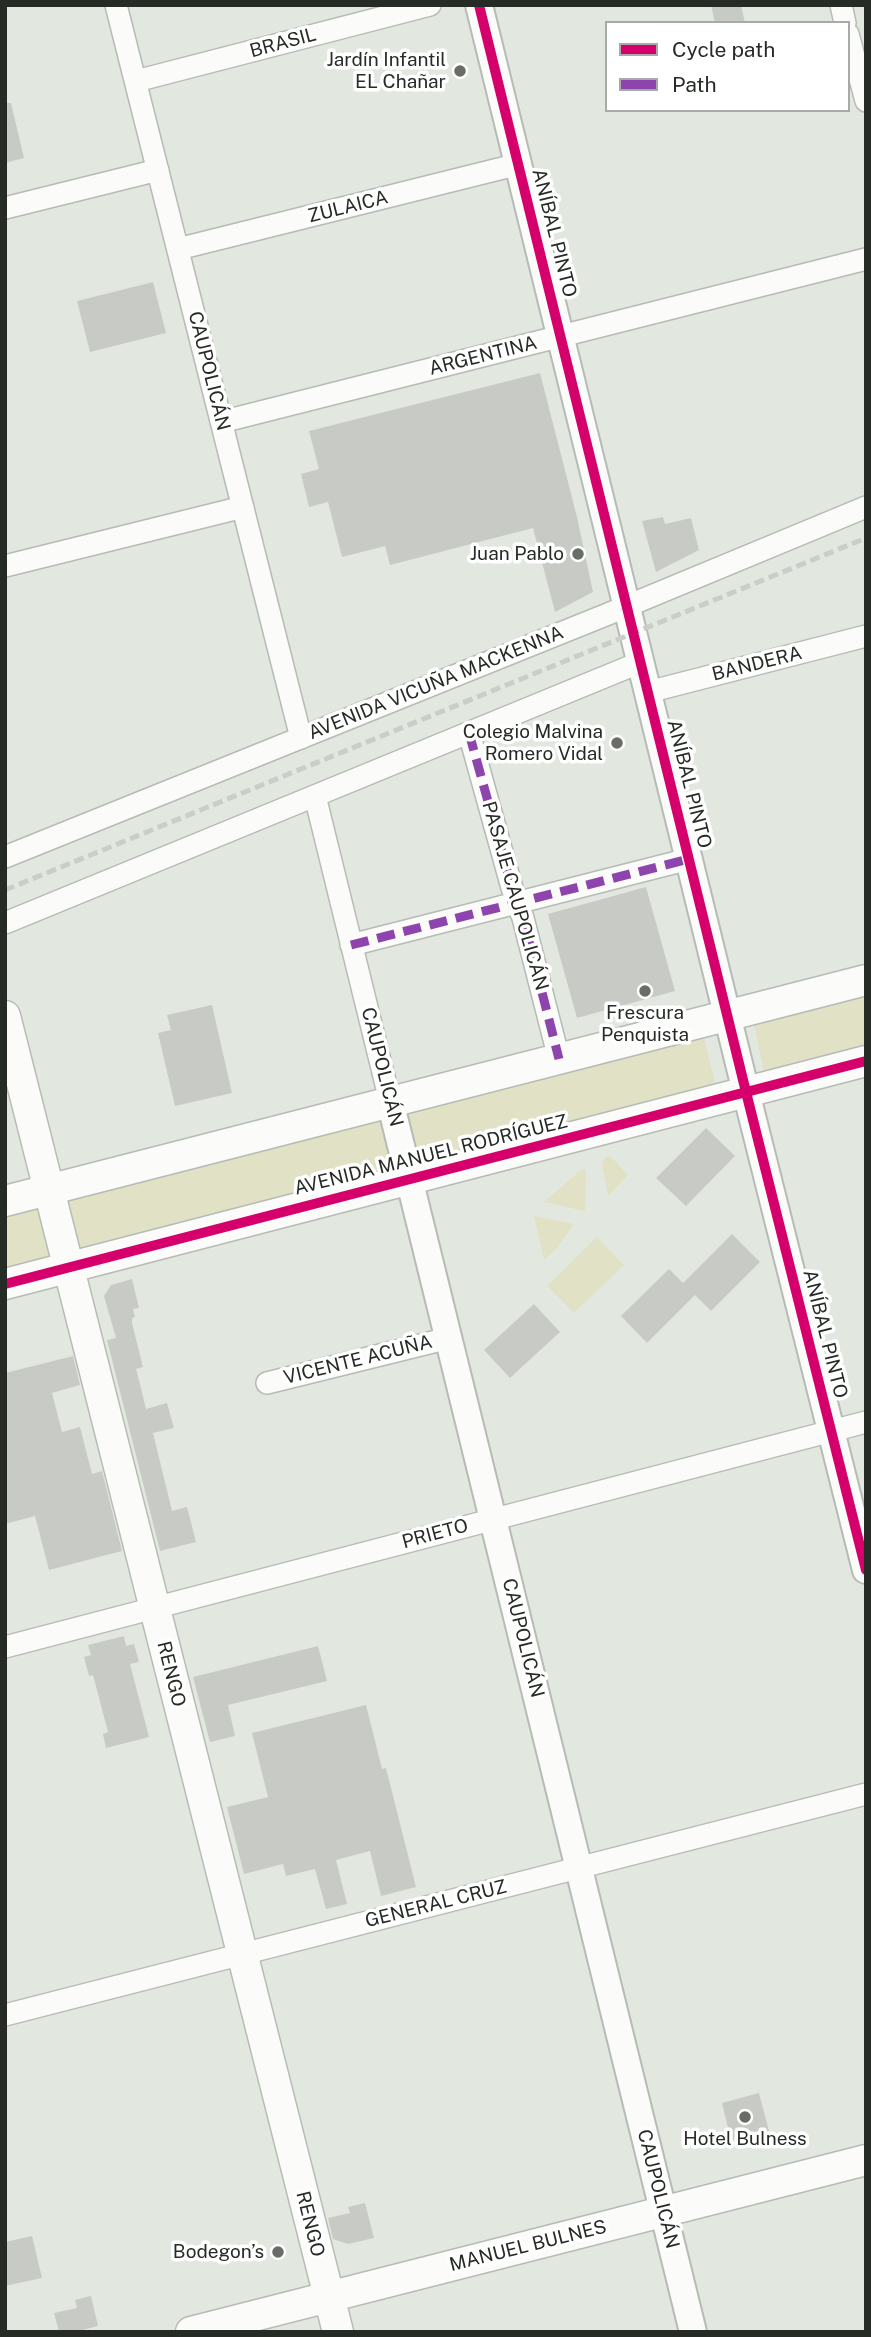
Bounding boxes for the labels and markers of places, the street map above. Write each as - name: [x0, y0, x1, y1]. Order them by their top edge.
- place label: Jardín Infantil EL Chañar: [326, 49, 446, 93]
- marker: Jardín Infantil EL Chañar: [452, 63, 468, 79]
- place label: Juan Pablo: [470, 543, 564, 565]
- marker: Juan Pablo: [570, 546, 586, 562]
- place label: Colegio Malvina Romero Vidal: [463, 721, 603, 765]
- marker: Colegio Malvina Romero Vidal: [609, 735, 625, 751]
- marker: Frescura Penquista: [637, 983, 653, 999]
- place label: Frescura Penquista: [601, 1002, 689, 1046]
- marker: Hotel Bulness: [737, 2109, 753, 2125]
- place label: Hotel Bulness: [683, 2128, 807, 2150]
- place label: Bodegon’s: [173, 2241, 264, 2263]
- marker: Bodegon’s: [270, 2244, 286, 2260]

